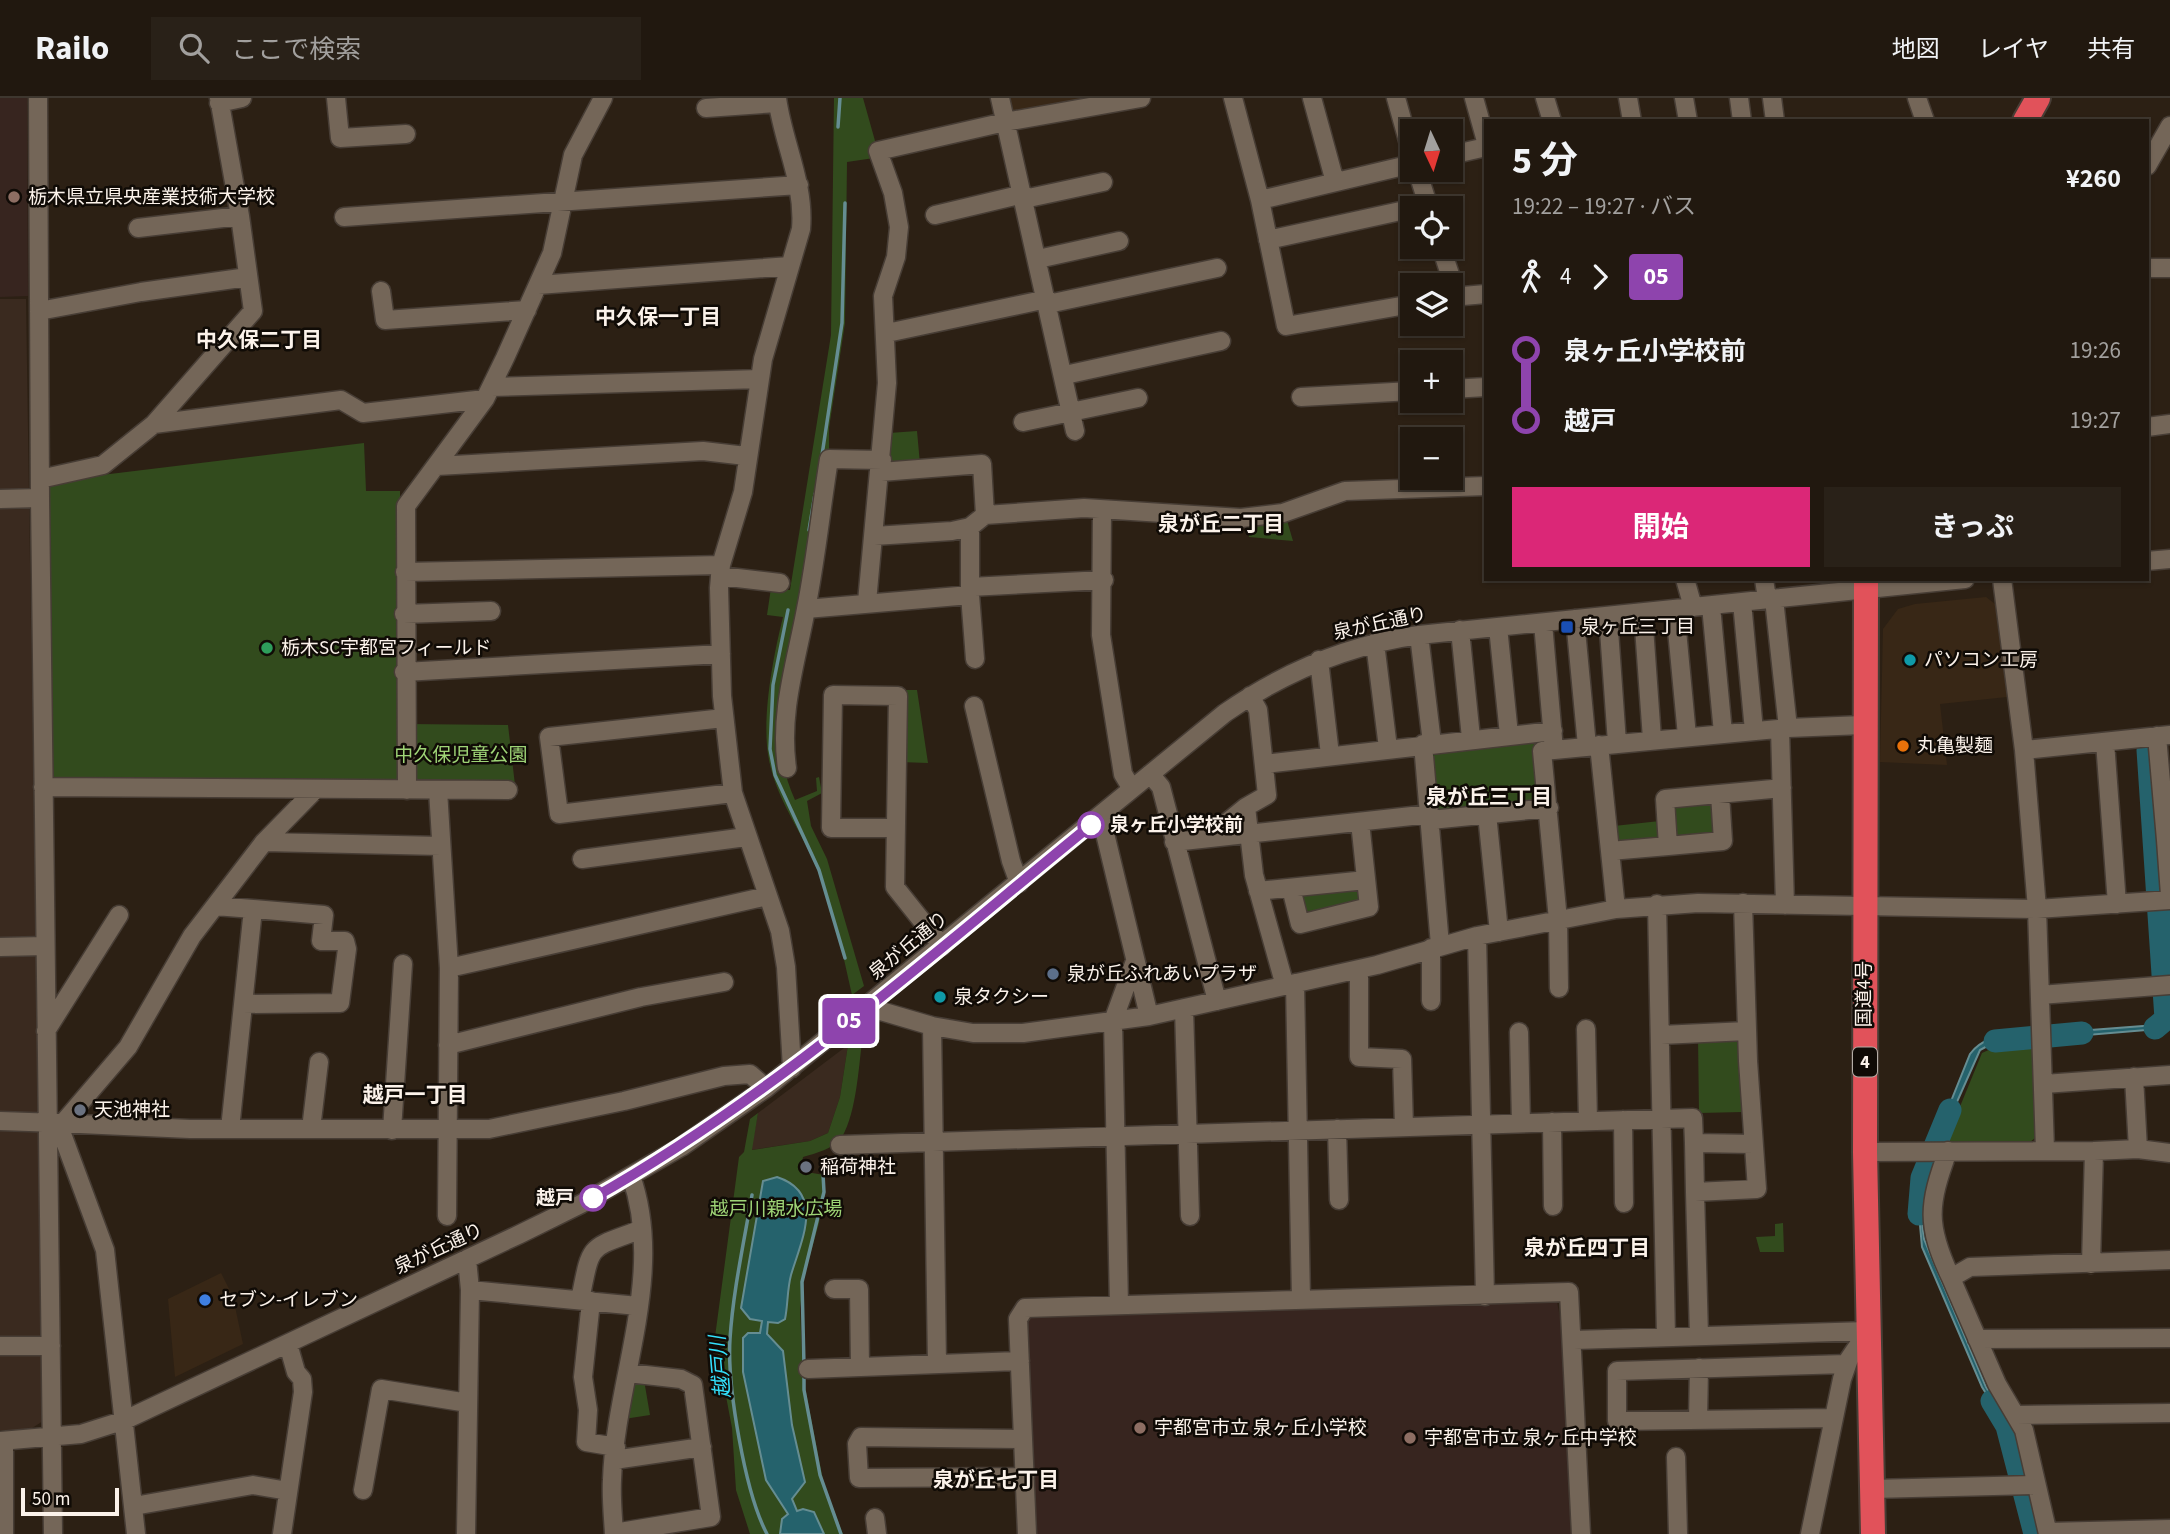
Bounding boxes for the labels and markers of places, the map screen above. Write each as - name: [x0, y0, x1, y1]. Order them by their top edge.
- place label: 栃木県立県央産業技術大学校: [28, 184, 275, 211]
- marker: 栃木県立県央産業技術大学校: [6, 189, 22, 205]
- place label: 泉ヶ丘三丁目: [1581, 614, 1695, 641]
- marker: 泉ヶ丘三丁目: [1559, 619, 1575, 635]
- place label: 栃木SC宇都宮フィールド: [281, 635, 492, 662]
- marker: 栃木SC宇都宮フィールド: [259, 640, 275, 656]
- place label: パソコン工房: [1924, 647, 2038, 674]
- marker: パソコン工房: [1902, 652, 1918, 668]
- place label: 丸亀製麺: [1917, 733, 1993, 760]
- marker: 丸亀製麺: [1895, 738, 1911, 754]
- marker: 泉ヶ丘小学校前: [1078, 812, 1104, 838]
- place label: 泉ヶ丘小学校前: [1110, 812, 1243, 839]
- place label: 泉が丘ふれあいプラザ: [1067, 961, 1257, 988]
- marker: 泉が丘ふれあいプラザ: [1045, 966, 1061, 982]
- place label: 泉タクシー: [954, 984, 1049, 1011]
- marker: 泉タクシー: [932, 989, 948, 1005]
- place label: 天池神社: [94, 1097, 170, 1124]
- marker: 天池神社: [72, 1102, 88, 1118]
- place label: 稲荷神社: [820, 1154, 896, 1181]
- marker: 稲荷神社: [798, 1159, 814, 1175]
- place label: 越戸: [536, 1185, 574, 1212]
- marker: 越戸: [580, 1185, 606, 1211]
- place label: セブン-イレブン: [219, 1287, 358, 1314]
- marker: セブン-イレブン: [197, 1292, 213, 1308]
- place label: 宇都宮市立 泉ヶ丘小学校: [1154, 1415, 1367, 1442]
- marker: 宇都宮市立 泉ヶ丘小学校: [1132, 1420, 1148, 1436]
- place label: 宇都宮市立 泉ヶ丘中学校: [1424, 1425, 1637, 1452]
- marker: 宇都宮市立 泉ヶ丘中学校: [1402, 1430, 1418, 1446]

